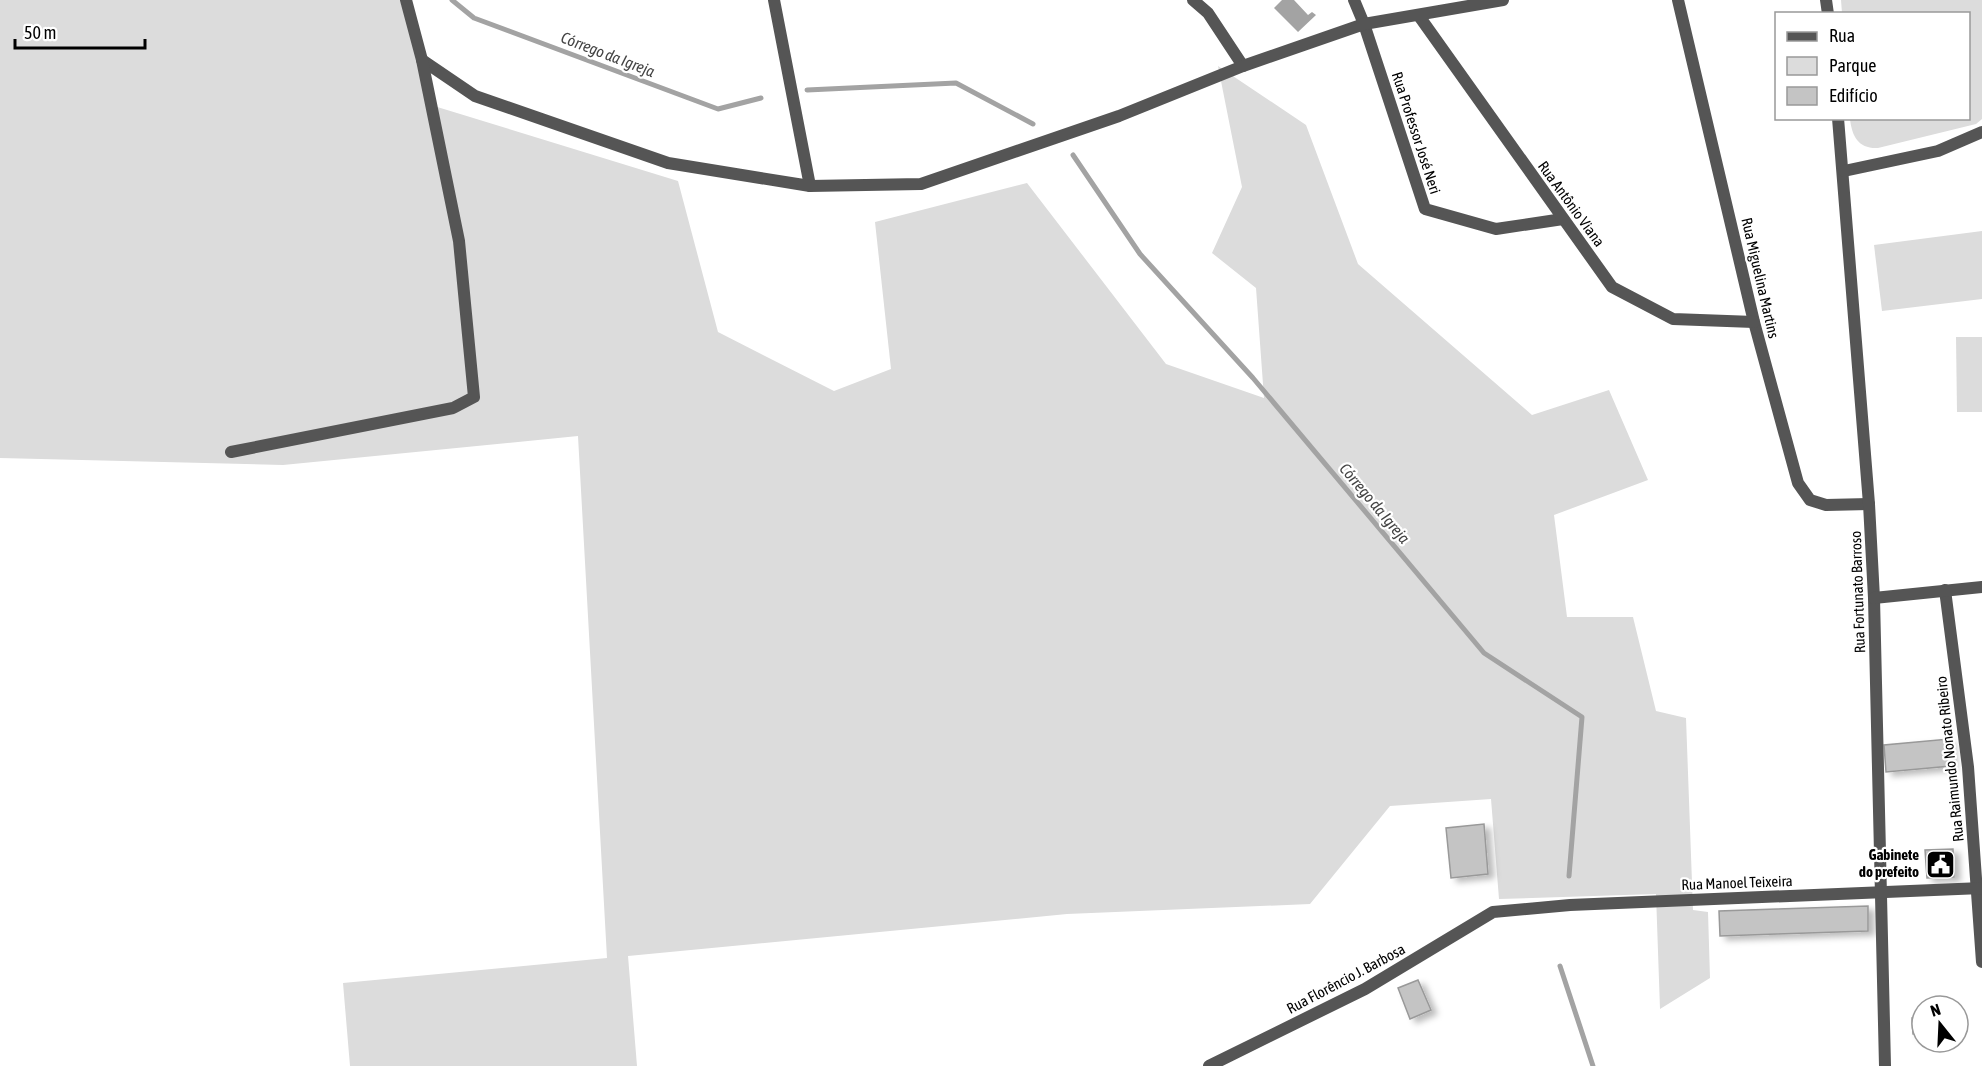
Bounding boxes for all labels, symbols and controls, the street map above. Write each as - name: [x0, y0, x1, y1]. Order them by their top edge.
- scale bar: [15, 12, 146, 50]
- legend: [1775, 12, 1970, 120]
- text: 50 m: [24, 22, 56, 43]
- text: Rua: [1829, 25, 1855, 46]
- water label: Córrego da Igreja: [558, 28, 658, 81]
- text: Parque: [1829, 55, 1877, 76]
- street label: Rua Professor José Neri: [1389, 70, 1444, 196]
- text: Edifício: [1829, 85, 1878, 106]
- street label: Rua Antônio Viana: [1535, 158, 1608, 250]
- street label: Rua Miguelina Martins: [1738, 216, 1783, 340]
- water label: Córrego da Igreja: [1336, 459, 1414, 548]
- street label: Rua Fortunato Barroso: [1847, 531, 1868, 653]
- street label: Rua Raimundo Nonato Ribeiro: [1932, 675, 1967, 843]
- place label: Gabinete do prefeito: [1859, 846, 1919, 880]
- public building icon: Gabinete do prefeito: [1924, 848, 1956, 880]
- street label: Rua Manoel Teixeira: [1681, 872, 1793, 893]
- street label: Rua Florêncio J. Barbosa: [1284, 940, 1408, 1017]
- north arrow: [1910, 994, 1970, 1054]
- text: N: [1928, 1000, 1943, 1020]

